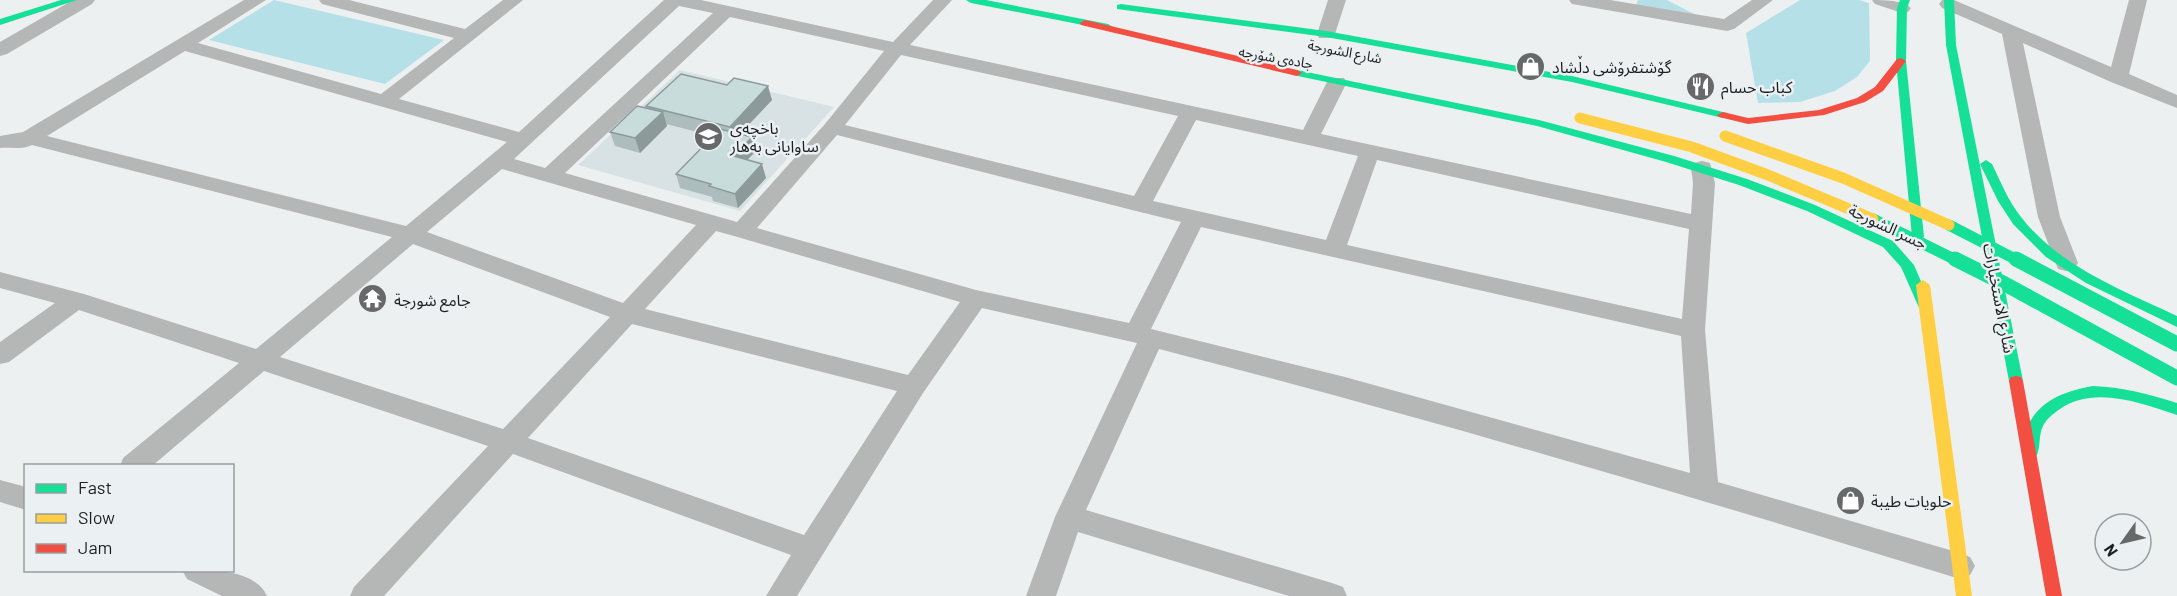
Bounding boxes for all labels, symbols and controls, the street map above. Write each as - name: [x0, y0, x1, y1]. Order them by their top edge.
- street label: شارع الشورجة: [1306, 35, 1384, 69]
- street label: جادەی شۆرجە: [1237, 42, 1315, 73]
- shop icon: گۆشتفرۆشی دڵشاد: [1515, 50, 1547, 82]
- place label: گۆشتفرۆشی دڵشاد: [1552, 55, 1672, 77]
- restaurant icon: كباب حسام: [1684, 70, 1716, 102]
- place label: كباب حسام: [1721, 77, 1793, 100]
- place label: باخچەی ساوایانی بەهار: [729, 118, 819, 156]
- school or university icon: باخچەی ساوایانی بەهار: [693, 120, 725, 152]
- street label: جسر الشورجة: [1845, 200, 1930, 253]
- street label: شارع الاستخبارات: [1976, 241, 2020, 355]
- temple icon: جامع شورجة: [357, 283, 389, 315]
- place label: جامع شورجة: [394, 290, 471, 313]
- legend: [24, 464, 234, 572]
- text: Fast: [78, 476, 112, 498]
- shop icon: حلويات طيبة: [1834, 484, 1866, 516]
- place label: حلويات طيبة: [1871, 491, 1951, 511]
- text: Slow: [78, 506, 115, 528]
- north arrow: [2093, 512, 2153, 572]
- text: Jam: [78, 536, 112, 558]
- text: N: [2099, 541, 2121, 560]

